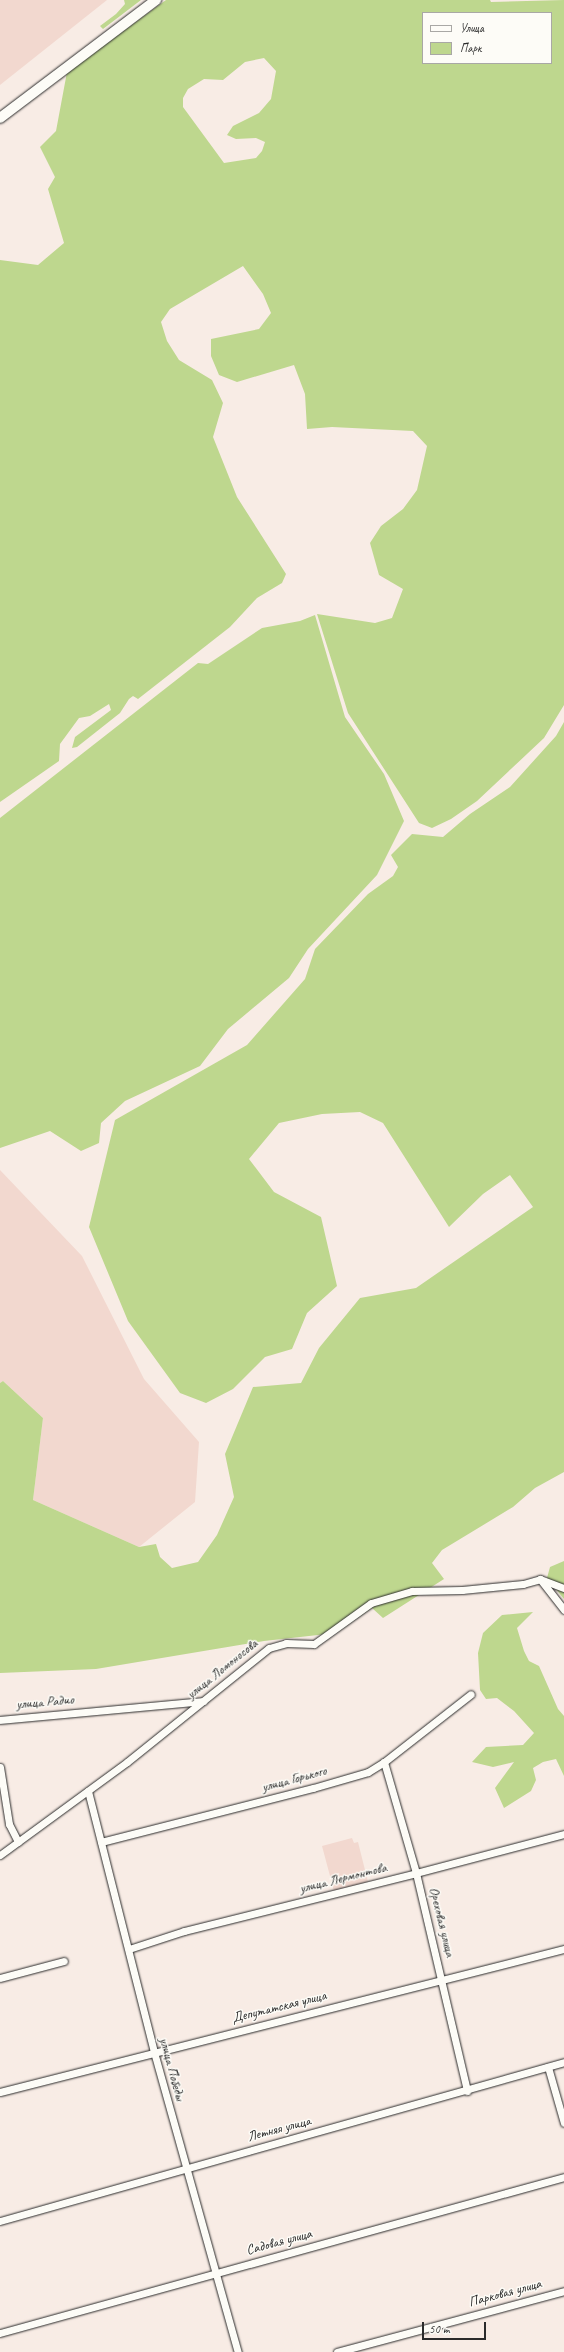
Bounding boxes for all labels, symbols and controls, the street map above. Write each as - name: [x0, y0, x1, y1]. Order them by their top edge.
- legend: [422, 12, 552, 64]
- text: Улица: [460, 20, 484, 36]
- text: Парк: [460, 40, 481, 56]
- street label: улица Ломоносова: [183, 1635, 261, 1703]
- street label: улица Радио: [15, 1691, 75, 1713]
- street label: улица Горького: [260, 1762, 328, 1796]
- street label: улица Лермонтова: [298, 1859, 388, 1897]
- street label: Ореховая улица: [425, 1885, 459, 1959]
- street label: Депутатская улица: [229, 1987, 329, 2027]
- street label: улица Победы: [156, 2036, 188, 2102]
- street label: Летняя улица: [245, 2112, 313, 2146]
- street label: Садовая улица: [244, 2225, 314, 2259]
- street label: Парковая улица: [466, 2275, 544, 2311]
- scale bar: [424, 2314, 488, 2340]
- text: 50 m: [429, 2321, 449, 2337]

